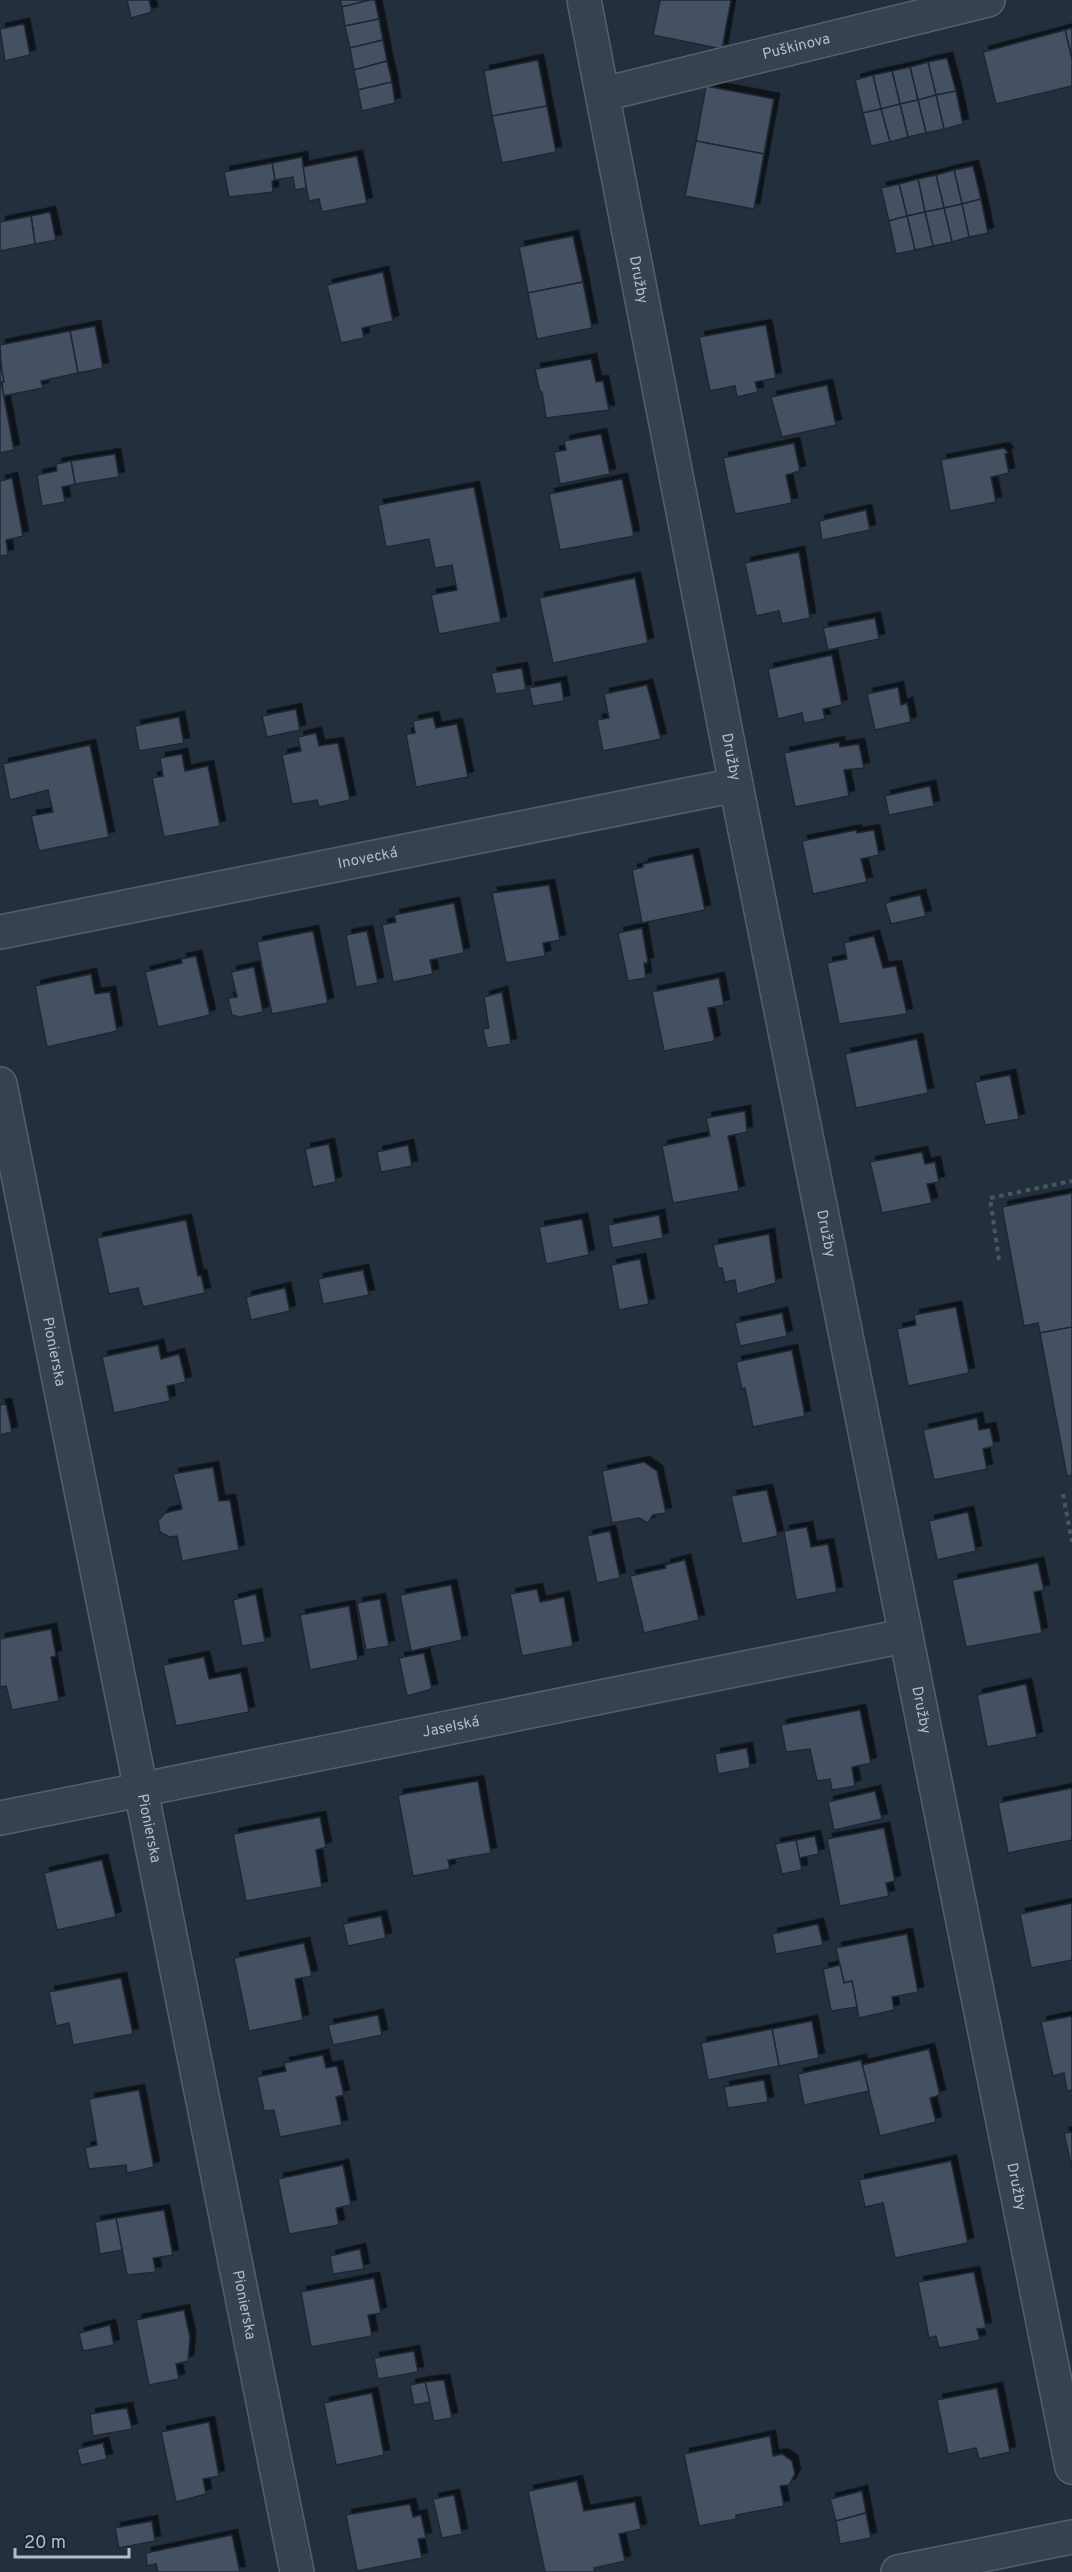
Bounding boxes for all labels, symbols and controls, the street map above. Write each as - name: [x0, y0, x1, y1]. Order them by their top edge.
- street label: Puškinova: [761, 30, 832, 64]
- street label: Družby: [624, 254, 652, 305]
- street label: Družby: [717, 731, 744, 783]
- street label: Inovecká: [336, 843, 399, 874]
- street label: Družby: [812, 1208, 840, 1259]
- street label: Pionierska: [37, 1315, 70, 1388]
- street label: Družby: [907, 1685, 935, 1736]
- street label: Jaselská: [421, 1712, 481, 1742]
- street label: Pionierska: [132, 1792, 165, 1865]
- street label: Družby: [1002, 2161, 1030, 2212]
- street label: Pionierska: [227, 2269, 260, 2341]
- scale bar: [15, 2521, 129, 2559]
- text: 20 m: [24, 2532, 66, 2555]

